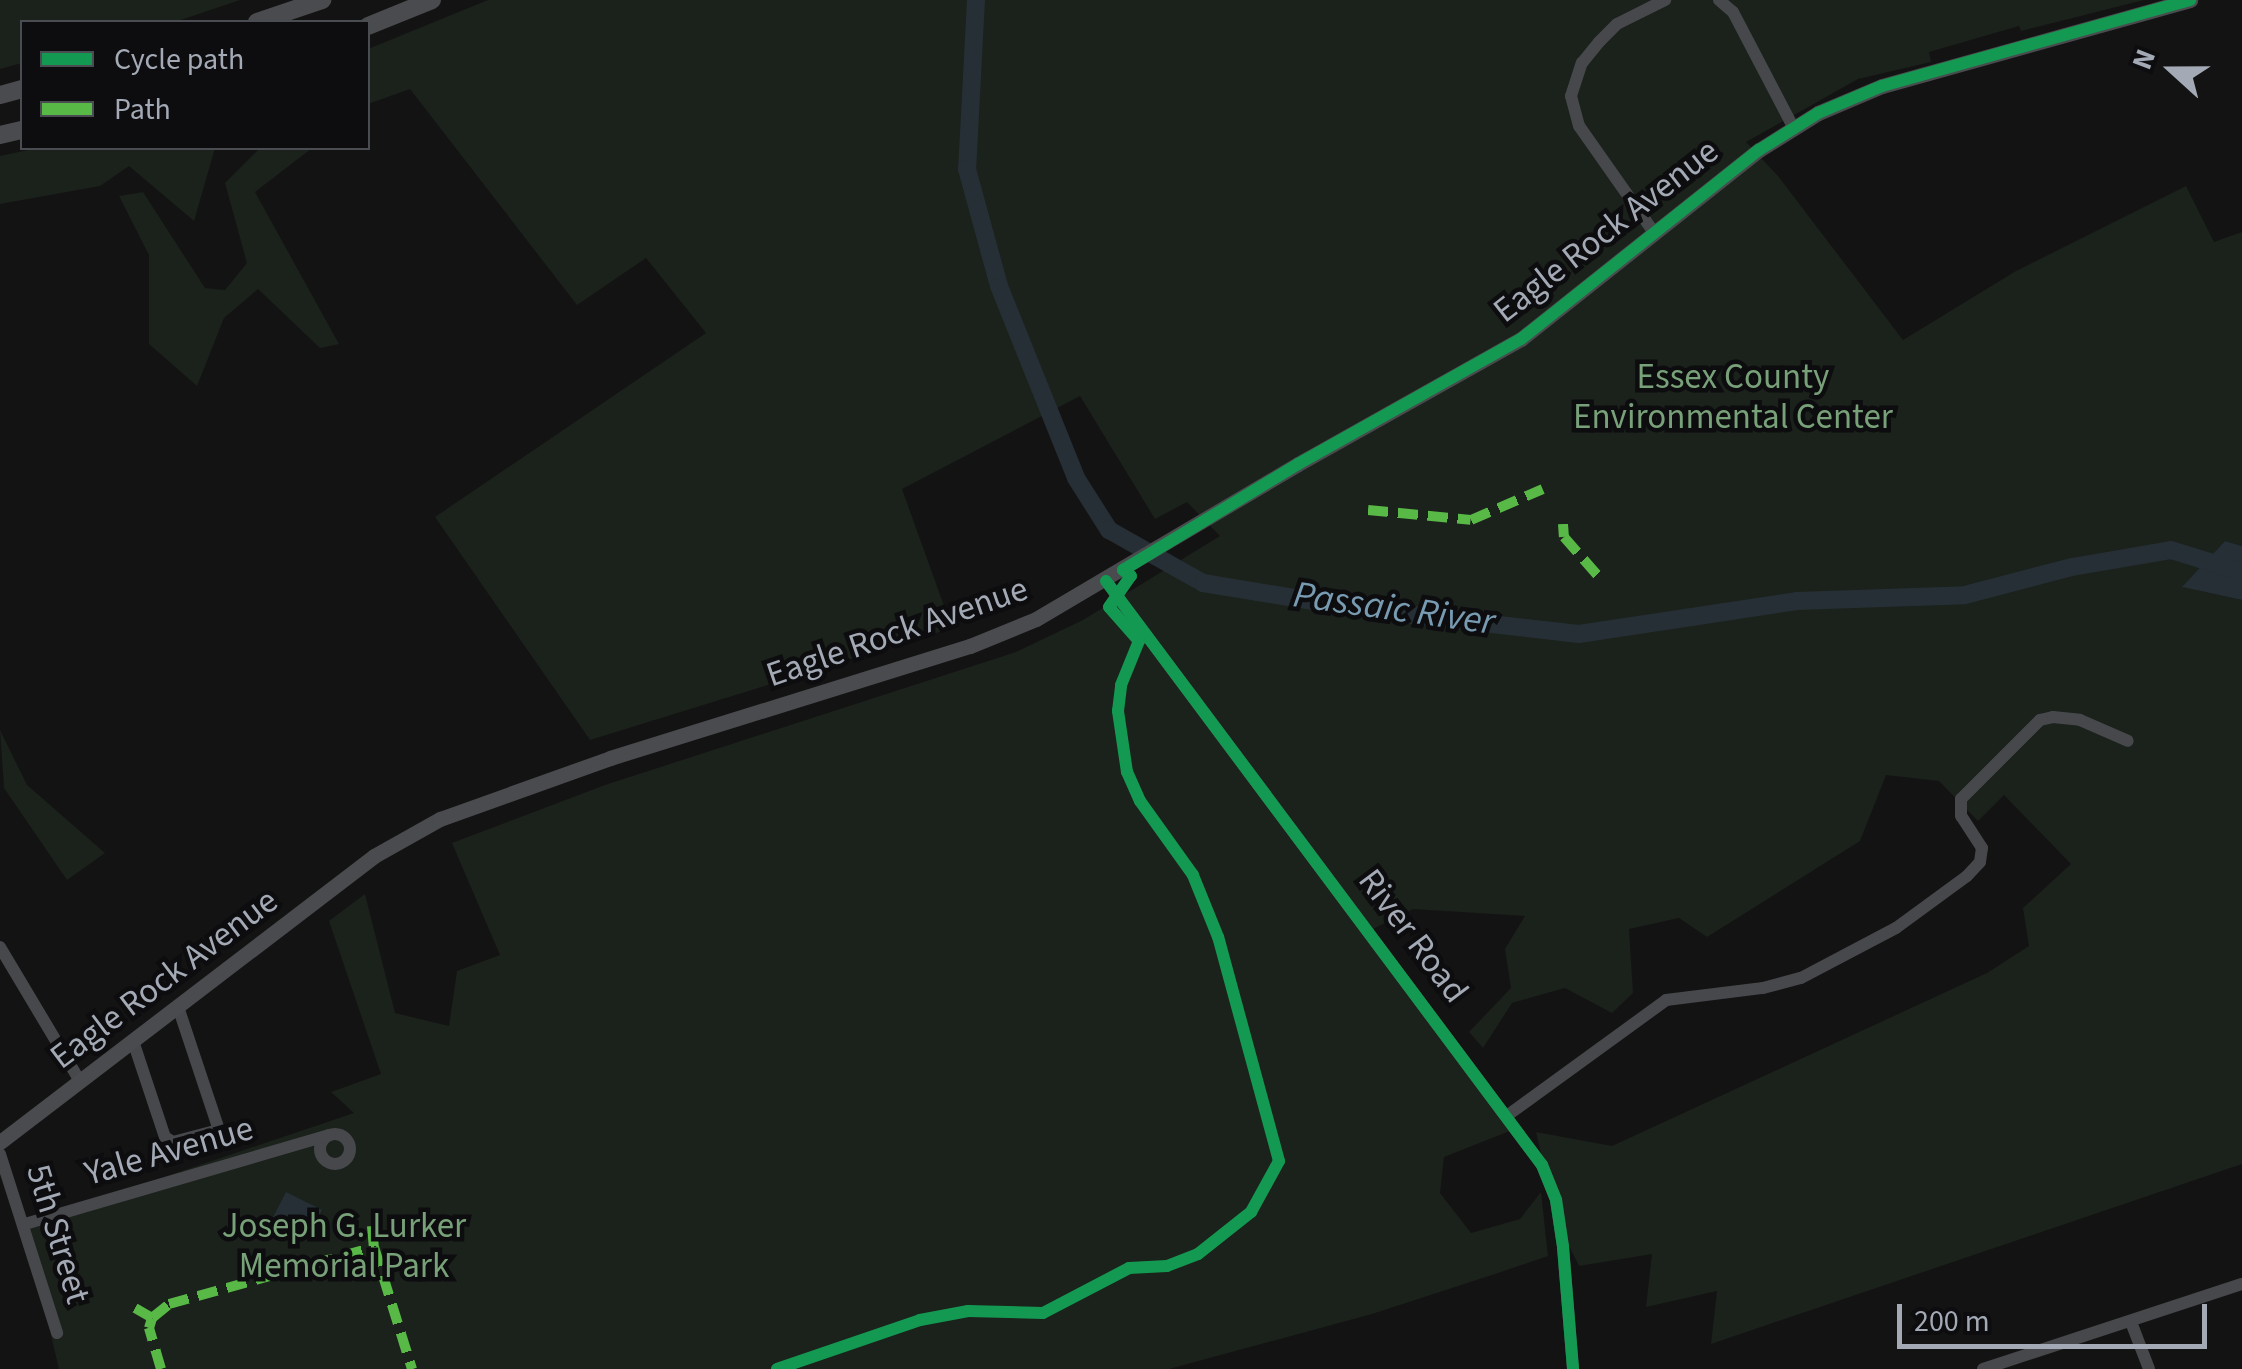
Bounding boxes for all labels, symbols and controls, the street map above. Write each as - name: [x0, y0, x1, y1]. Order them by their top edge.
- legend: [20, 20, 370, 150]
- north arrow: [2122, 20, 2222, 120]
- text: Cycle path: [114, 38, 244, 81]
- text: N: [2122, 43, 2166, 75]
- text: Path: [114, 88, 171, 131]
- street label: Eagle Rock Avenue: [1485, 130, 1727, 332]
- park label: Essex County Environmental Center: [1573, 356, 1893, 438]
- street label: Eagle Rock Avenue: [761, 568, 1033, 696]
- water label: Passaic River: [1290, 572, 1498, 646]
- street label: River Road: [1349, 861, 1477, 1011]
- street label: Eagle Rock Avenue: [42, 880, 286, 1078]
- street label: Yale Avenue: [80, 1107, 258, 1195]
- street label: 5th Street: [17, 1160, 99, 1308]
- park label: Joseph G. Lurker Memorial Park: [222, 1205, 466, 1287]
- scale bar: [1902, 1284, 2212, 1346]
- text: 200 m: [1914, 1300, 1990, 1343]

